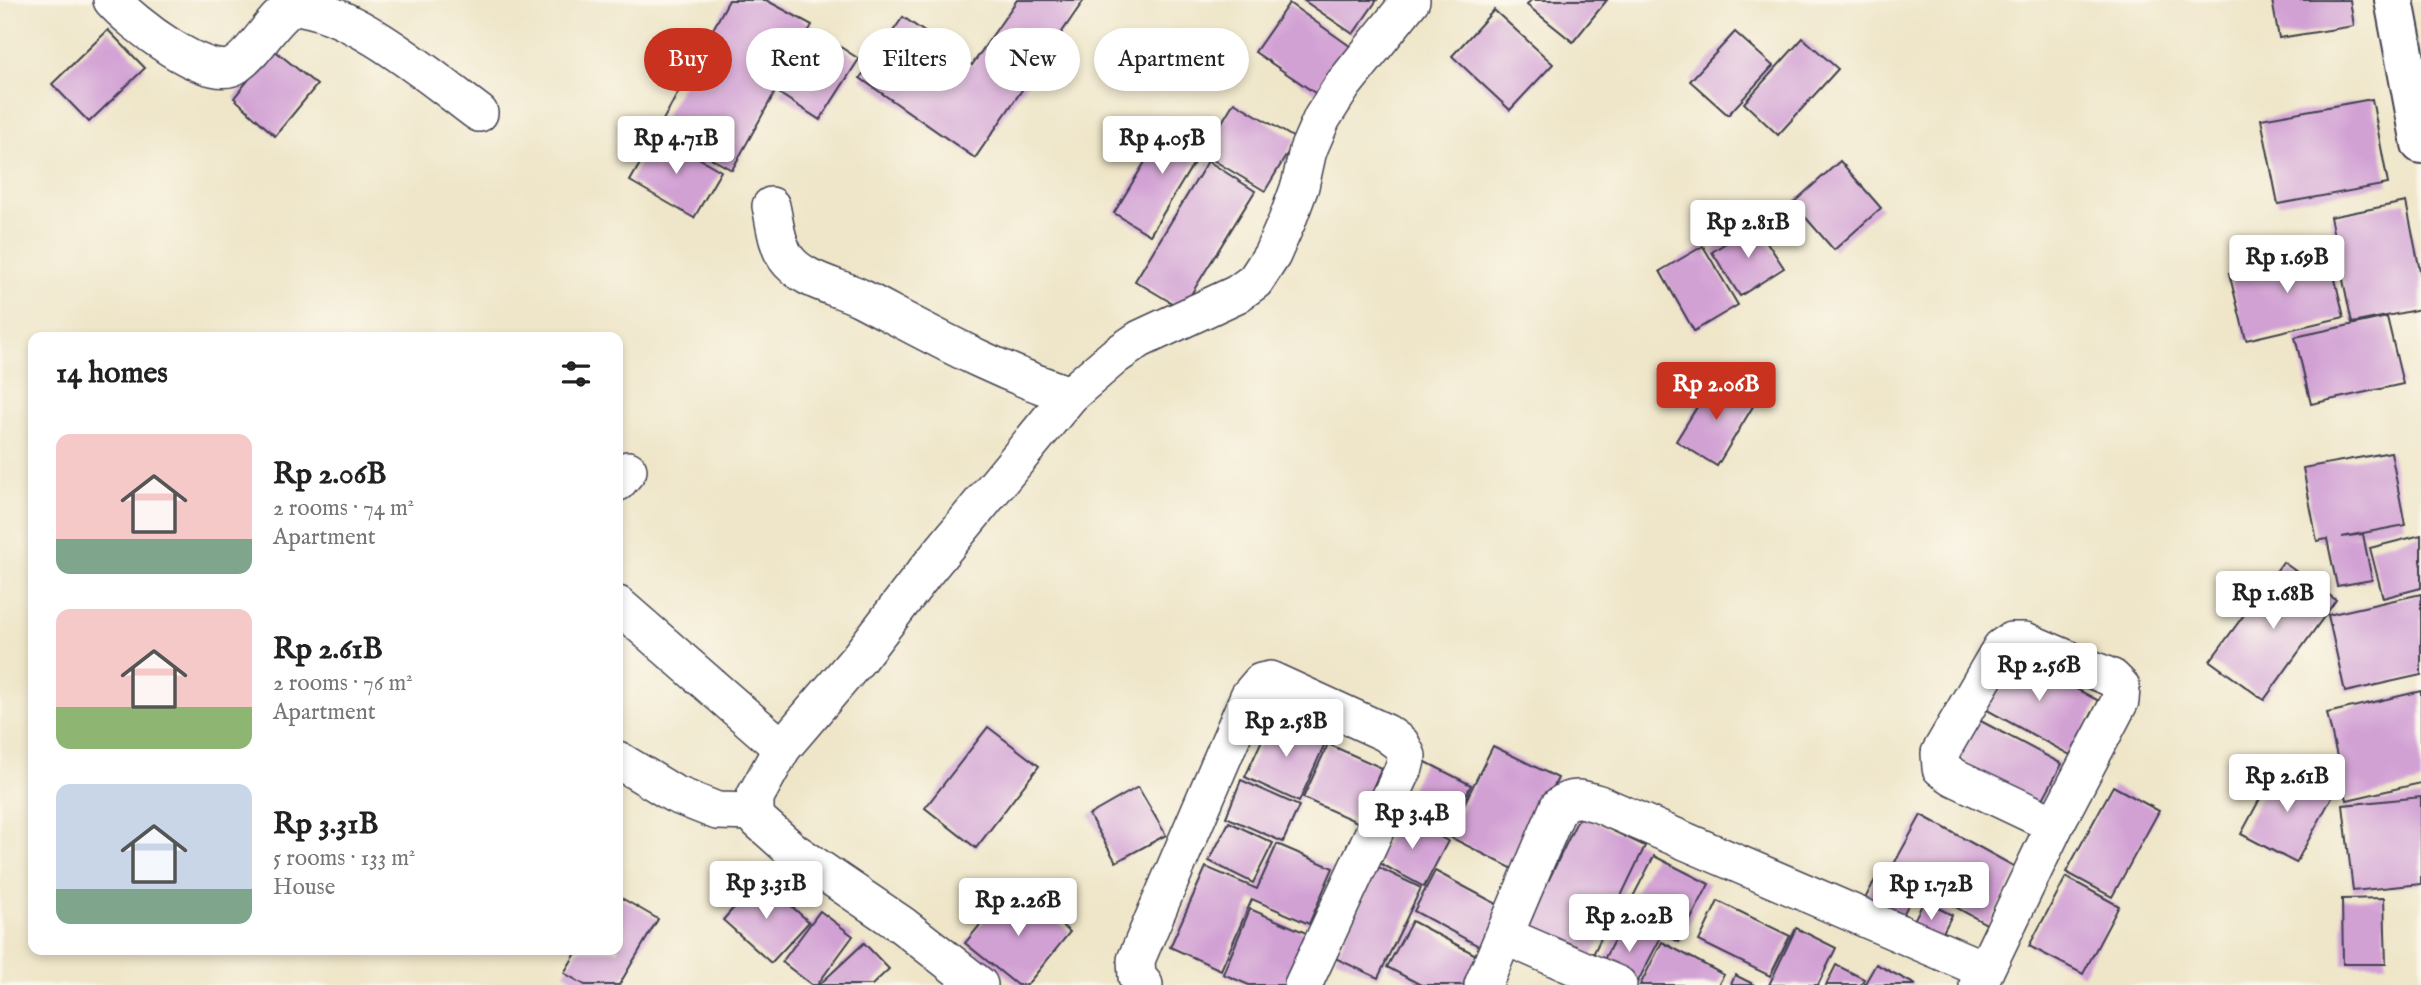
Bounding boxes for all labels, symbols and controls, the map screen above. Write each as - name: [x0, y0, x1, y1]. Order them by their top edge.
- chip: Buy: [644, 28, 732, 91]
- chip: Rent: [746, 28, 844, 91]
- chip: Filters: [858, 28, 971, 91]
- chip: New: [985, 28, 1080, 91]
- chip: Apartment: [1094, 28, 1249, 91]
- pin: Rp 4.71B: [604, 116, 748, 176]
- pin: Rp 4.05B: [1090, 116, 1234, 176]
- text: Rp 4.71B: [634, 124, 718, 153]
- text: Rp 4.05B: [1119, 124, 1205, 153]
- pin: Rp 2.81B: [1676, 201, 1820, 260]
- text: Rp 2.81B: [1706, 208, 1790, 237]
- pin: Rp 1.69B: [2215, 236, 2359, 295]
- text: Rp 1.69B: [2245, 243, 2329, 272]
- text: 14 homes: [56, 355, 168, 393]
- icon: filters: [557, 355, 595, 393]
- pin: Rp 2.06B: [1644, 362, 1788, 422]
- text: Rp 2.06B: [1673, 370, 1759, 399]
- text: Rp 2.06B: [273, 456, 386, 494]
- icon: home: [112, 462, 196, 546]
- text: 2 rooms · 74 m²: [273, 494, 414, 523]
- text: Apartment: [273, 523, 376, 552]
- pin: Rp 1.68B: [2201, 572, 2345, 631]
- text: Rp 1.68B: [2232, 579, 2314, 608]
- text: Rp 2.61B: [273, 631, 383, 669]
- icon: home: [112, 637, 196, 721]
- pin: Rp 2.56B: [1967, 644, 2111, 703]
- text: Rp 2.56B: [1997, 651, 2081, 680]
- text: 2 rooms · 76 m²: [273, 669, 413, 698]
- text: Apartment: [273, 698, 376, 727]
- pin: Rp 2.58B: [1214, 700, 1358, 759]
- text: Rp 2.58B: [1244, 707, 1328, 736]
- pin: Rp 2.61B: [2215, 754, 2359, 814]
- text: Rp 2.61B: [2245, 762, 2329, 791]
- pin: Rp 3.4B: [1347, 792, 1477, 851]
- text: Rp 3.4B: [1374, 799, 1450, 828]
- text: Rp 3.31B: [273, 806, 378, 844]
- icon: home: [112, 812, 196, 896]
- text: 5 rooms · 133 m²: [273, 844, 416, 873]
- pin: Rp 3.31B: [694, 862, 838, 921]
- pin: Rp 1.72B: [1859, 862, 2003, 922]
- text: Rp 3.31B: [726, 869, 806, 898]
- text: Rp 1.72B: [1889, 870, 1973, 899]
- text: House: [273, 873, 335, 902]
- pin: Rp 2.26B: [946, 878, 1090, 938]
- text: Rp 2.26B: [975, 886, 1061, 915]
- pin: Rp 2.02B: [1557, 894, 1701, 954]
- text: Rp 2.02B: [1585, 902, 1673, 931]

